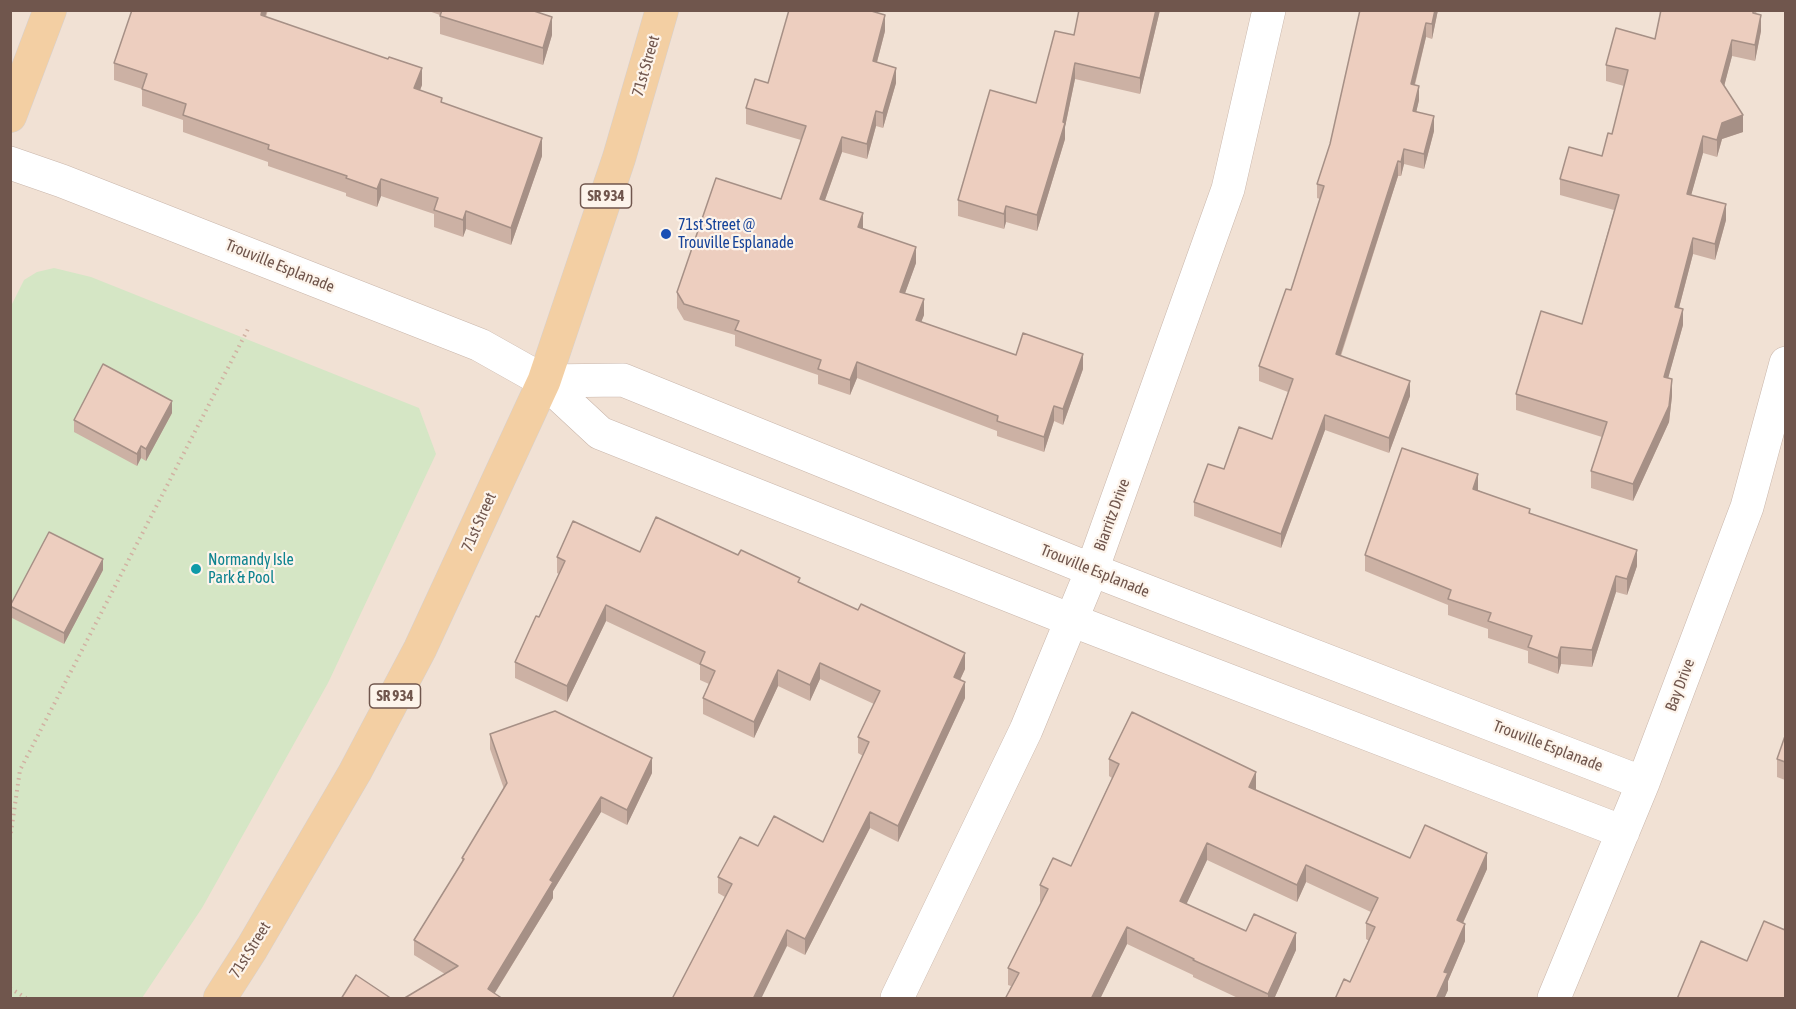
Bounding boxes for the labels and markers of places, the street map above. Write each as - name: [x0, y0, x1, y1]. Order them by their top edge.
- place label: 71st Street @ Trouville Esplanade: [678, 215, 794, 253]
- marker: 71st Street @ Trouville Esplanade: [659, 227, 673, 241]
- place label: Normandy Isle Park & Pool: [208, 550, 294, 588]
- marker: Normandy Isle Park & Pool: [189, 562, 203, 576]

